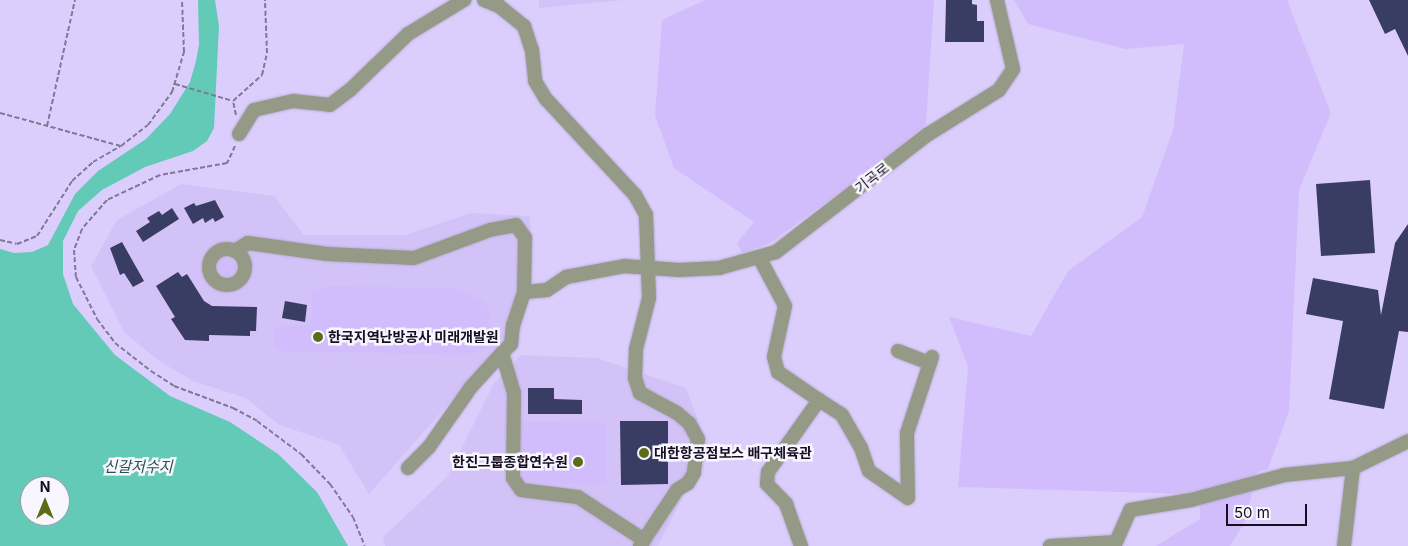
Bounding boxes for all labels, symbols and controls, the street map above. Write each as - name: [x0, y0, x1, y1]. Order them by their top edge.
- street label: 기곡로: [852, 159, 892, 197]
- place label: 한국지역난방공사 미래개발원: [328, 329, 499, 345]
- marker: 한국지역난방공사 미래개발원: [312, 331, 324, 343]
- place label: 대한항공점보스 배구체육관: [654, 445, 812, 461]
- marker: 대한항공점보스 배구체육관: [638, 447, 650, 459]
- place label: 한진그룹종합연수원: [452, 454, 568, 470]
- marker: 한진그룹종합연수원: [572, 456, 584, 468]
- water label: 신갈저수지: [104, 458, 172, 476]
- north arrow: [20, 476, 70, 526]
- text: N: [40, 478, 50, 495]
- scale bar: [1228, 494, 1309, 526]
- text: 50 m: [1234, 503, 1270, 522]

